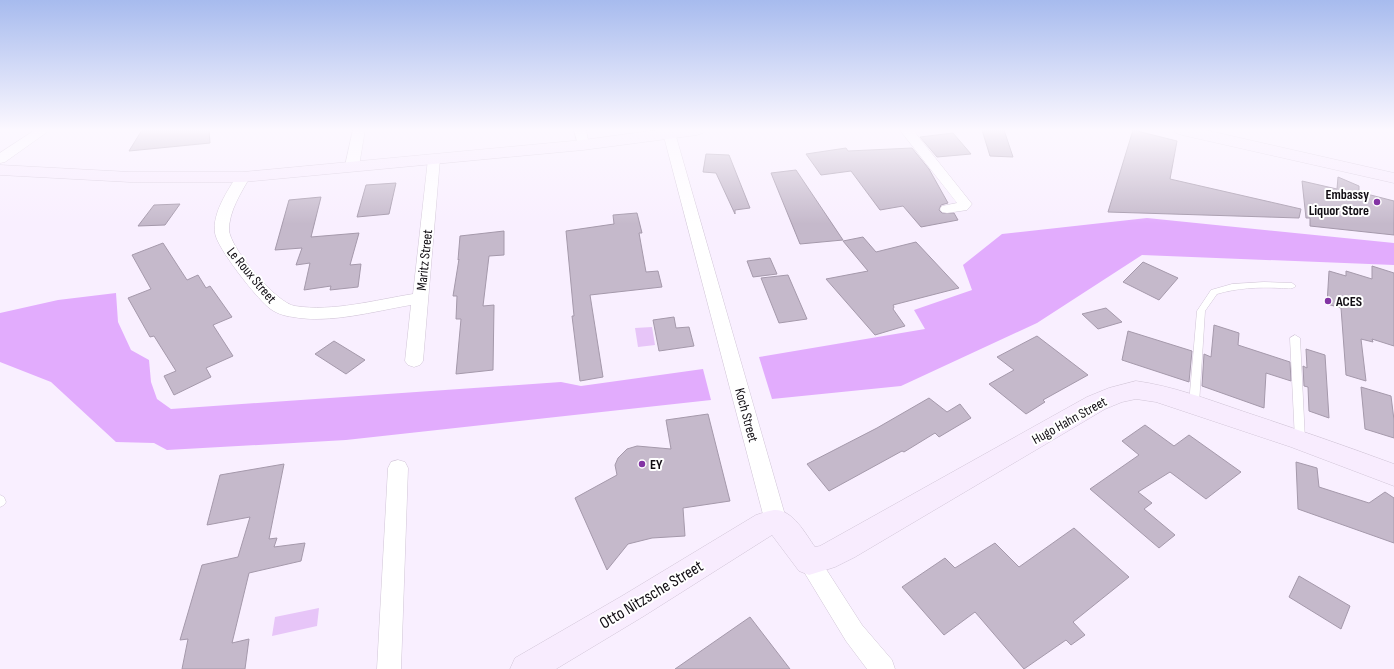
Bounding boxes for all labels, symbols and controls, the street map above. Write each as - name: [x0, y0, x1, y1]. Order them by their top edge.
- place label: Embassy Liquor Store: [1309, 186, 1369, 219]
- marker: Embassy Liquor Store: [1372, 197, 1382, 207]
- street label: Maritz Street: [413, 229, 436, 292]
- street label: Le Roux Street: [223, 244, 280, 307]
- place label: ACES: [1335, 293, 1362, 310]
- marker: ACES: [1323, 296, 1333, 306]
- street label: Koch Street: [731, 386, 762, 444]
- street label: Hugo Hahn Street: [1029, 393, 1110, 448]
- place label: EY: [650, 456, 663, 473]
- marker: EY: [637, 459, 647, 469]
- street label: Otto Nitzsche Street: [596, 556, 707, 634]

